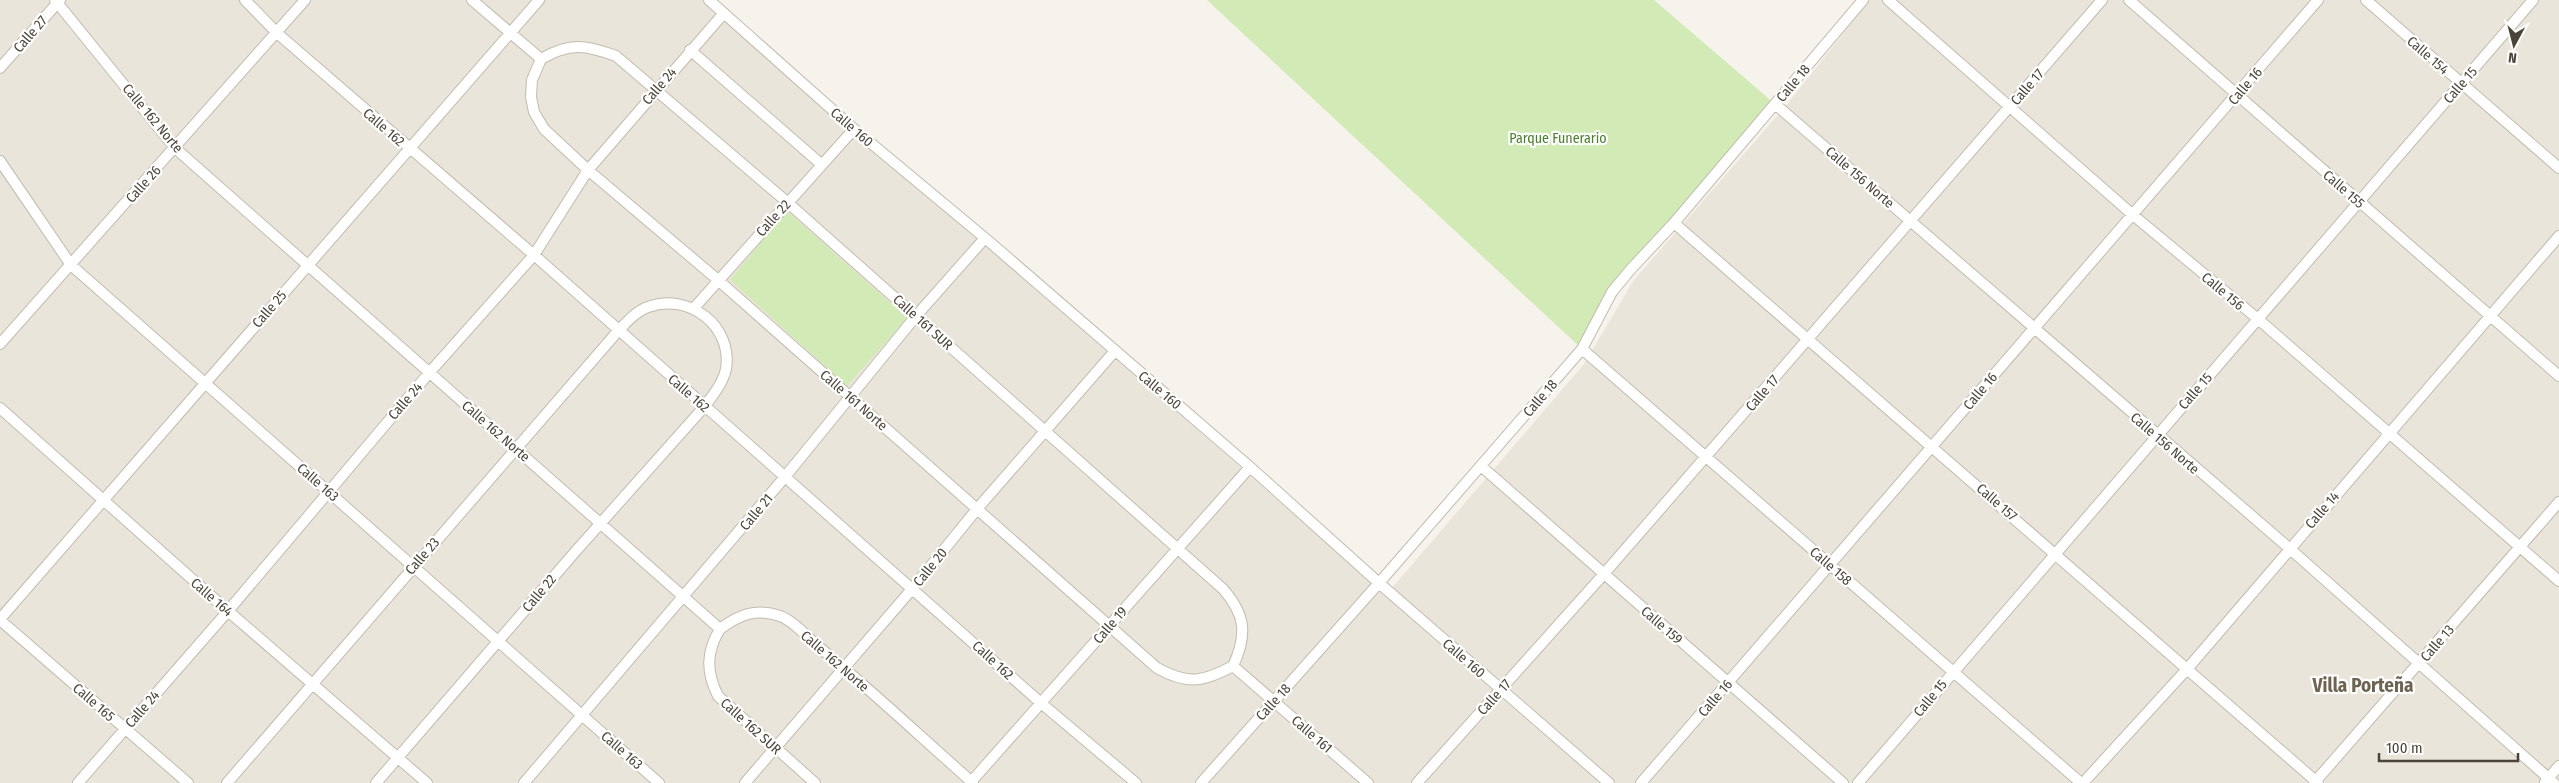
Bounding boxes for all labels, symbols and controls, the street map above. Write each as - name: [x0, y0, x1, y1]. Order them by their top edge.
- street label: Calle 27: [10, 12, 51, 56]
- north arrow: [2489, 20, 2539, 70]
- street label: Calle 154: [2403, 33, 2452, 78]
- text: N: [2507, 48, 2518, 66]
- street label: Calle 18: [1773, 61, 1814, 106]
- street label: Calle 15: [2440, 63, 2481, 107]
- street label: Calle 24: [639, 64, 680, 108]
- street label: Calle 16: [2225, 64, 2266, 108]
- street label: Calle 17: [2007, 66, 2048, 109]
- street label: Calle 162 Norte: [119, 80, 186, 156]
- street label: Calle 160: [827, 104, 876, 150]
- street label: Calle 162: [359, 105, 408, 150]
- park label: Parque Funerario: [1509, 130, 1607, 147]
- street label: Calle 156 Norte: [1822, 143, 1898, 212]
- street label: Calle 26: [122, 162, 165, 206]
- street label: Calle 155: [2319, 167, 2368, 212]
- street label: Calle 22: [752, 196, 794, 240]
- street label: Calle 156: [2198, 269, 2247, 314]
- street label: Calle 25: [249, 287, 290, 331]
- street label: Calle 161 SUR: [889, 291, 956, 354]
- street label: Calle 161 Norte: [816, 366, 891, 434]
- street label: Calle 160: [1135, 368, 1185, 413]
- street label: Calle 16: [1960, 369, 2001, 413]
- street label: Calle 15: [2175, 369, 2216, 413]
- street label: Calle 162: [664, 371, 713, 416]
- street label: Calle 17: [1742, 372, 1783, 415]
- street label: Calle 18: [1520, 376, 1561, 420]
- street label: Calle 24: [385, 379, 426, 423]
- street label: Calle 162 Norte: [458, 397, 533, 466]
- street label: Calle 156 Norte: [2127, 409, 2203, 478]
- street label: Calle 163: [293, 460, 342, 505]
- street label: Calle 157: [1973, 480, 2021, 525]
- street label: Calle 14: [2302, 488, 2343, 532]
- street label: Calle 21: [736, 491, 777, 534]
- street label: Calle 23: [402, 534, 443, 578]
- street label: Calle 158: [1806, 544, 1855, 589]
- street label: Calle 20: [910, 545, 951, 590]
- street label: Calle 22: [519, 571, 560, 615]
- street label: Calle 164: [187, 574, 236, 620]
- street label: Calle 19: [1090, 603, 1131, 647]
- street label: Calle 159: [1637, 603, 1686, 648]
- street label: Calle 13: [2417, 622, 2458, 665]
- street label: Calle 162 Norte: [797, 627, 872, 696]
- street label: Calle 160: [1439, 635, 1488, 681]
- street label: Calle 162: [969, 637, 1017, 683]
- district label: Villa Porteña: [2312, 674, 2413, 697]
- street label: Calle 17: [1474, 676, 1515, 719]
- street label: Calle 16: [1695, 676, 1736, 720]
- street label: Calle 15: [1910, 676, 1951, 720]
- street label: Calle 165: [69, 680, 118, 725]
- street label: Calle 18: [1252, 680, 1294, 724]
- street label: Calle 24: [122, 687, 163, 731]
- street label: Calle 162 SUR: [717, 695, 785, 758]
- street label: Calle 161: [1288, 712, 1336, 757]
- street label: Calle 163: [597, 728, 646, 773]
- scale bar: [2379, 730, 2518, 762]
- text: 100 m: [2386, 739, 2423, 757]

